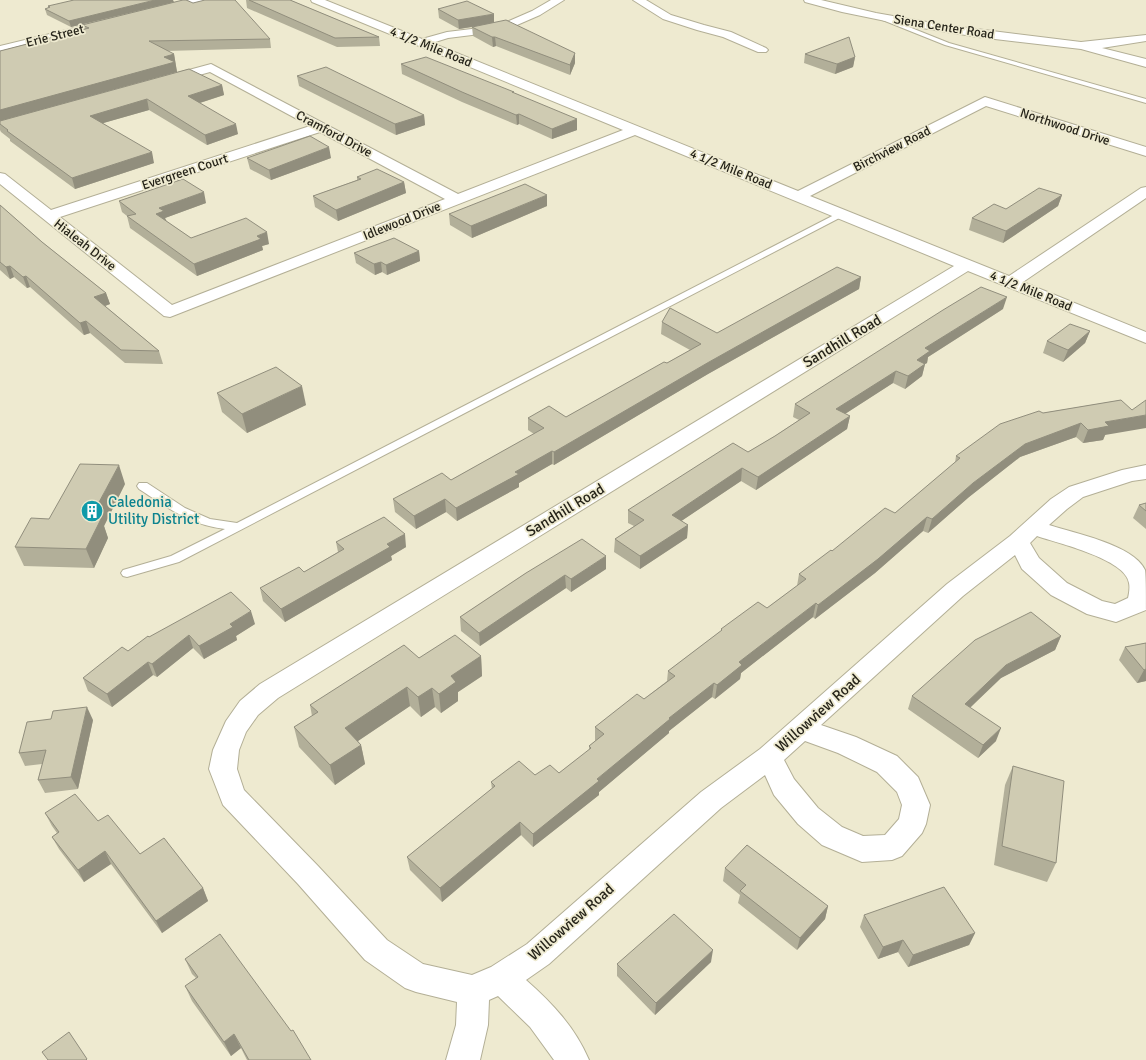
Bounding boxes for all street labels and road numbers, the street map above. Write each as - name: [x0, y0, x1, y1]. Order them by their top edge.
- street label: Siena Center Road: [893, 11, 996, 43]
- street label: Erie Street: [24, 21, 86, 51]
- street label: 4 1/2 Mile Road: [388, 23, 475, 71]
- street label: Northwood Drive: [1018, 105, 1112, 149]
- street label: Cramford Drive: [293, 107, 375, 161]
- street label: Birchview Road: [851, 123, 933, 175]
- street label: 4 1/2 Mile Road: [688, 145, 775, 193]
- street label: Evergreen Court: [140, 150, 231, 193]
- street label: Idlewood Drive: [361, 198, 443, 244]
- street label: Hialeah Drive: [51, 216, 119, 274]
- street label: 4 1/2 Mile Road: [988, 267, 1075, 315]
- street label: Sandhill Road: [799, 311, 885, 371]
- street label: Sandhill Road: [522, 480, 608, 540]
- street label: Willowview Road: [772, 670, 864, 756]
- street label: Willowview Road: [524, 880, 618, 964]

